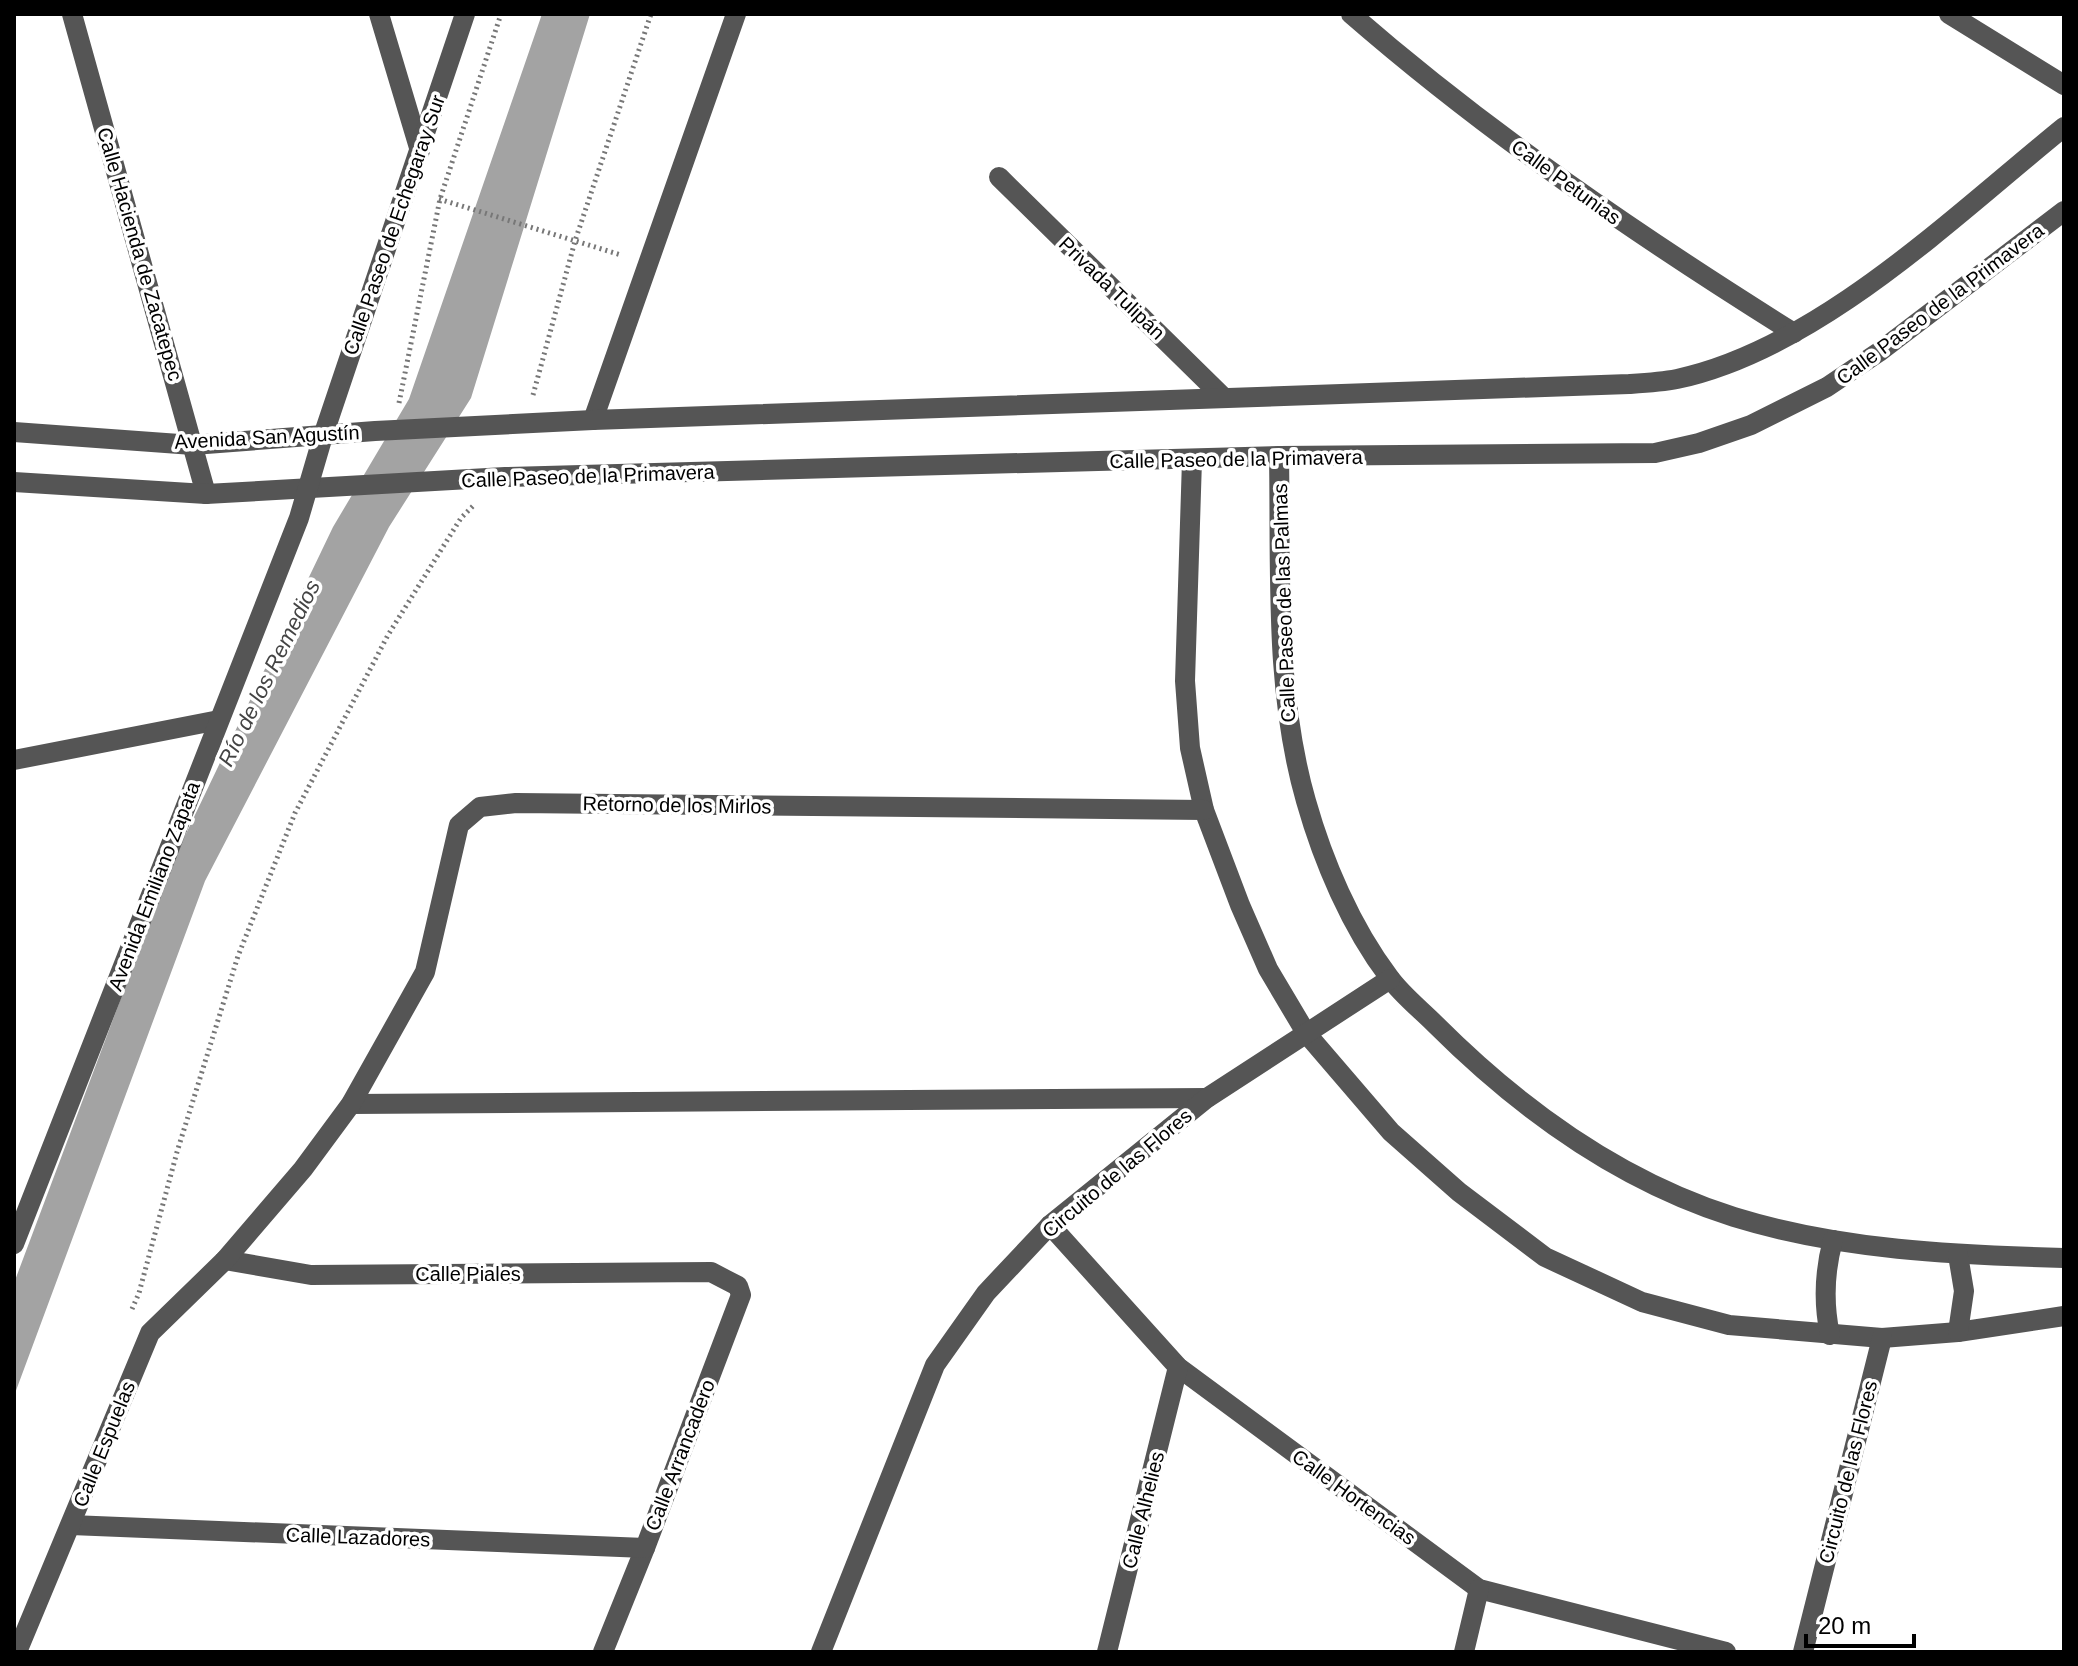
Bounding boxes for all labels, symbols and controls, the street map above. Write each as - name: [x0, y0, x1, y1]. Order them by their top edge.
- street label: Calle Paseo de Echegaray Sur: [339, 92, 449, 358]
- street label: Calle Hacienda de Zacatepec: [93, 125, 187, 383]
- street label: Calle Petunias: [1507, 135, 1625, 229]
- street label: Calle Paseo de la Primavera: [1832, 218, 2049, 389]
- street label: Privada Tulipán: [1055, 232, 1169, 344]
- street label: Avenida San Agustín: [174, 421, 360, 453]
- street label: Calle Paseo de la Primavera: [1109, 446, 1364, 472]
- street label: Calle Paseo de la Primavera: [461, 461, 716, 491]
- street label: Calle Paseo de las Palmas: [1269, 483, 1299, 723]
- water label: Río de los Remedios: [213, 576, 325, 770]
- street label: Avenida Emiliano Zapata: [104, 778, 204, 994]
- street label: Retorno de los Mirlos: [582, 792, 772, 818]
- street label: Circuito de las Flores: [1038, 1104, 1196, 1242]
- street label: Calle Piales: [415, 1263, 521, 1285]
- street label: Calle Arrancadero: [641, 1376, 719, 1534]
- street label: Calle Espuelas: [69, 1378, 139, 1510]
- street label: Circuito de las Flores: [1815, 1378, 1881, 1566]
- street label: Calle Hortencias: [1288, 1445, 1420, 1549]
- street label: Calle Alhelies: [1118, 1449, 1168, 1571]
- street label: Calle Lazadores: [285, 1523, 431, 1551]
- scale bar: [1806, 1598, 1914, 1648]
- text: 20 m: [1818, 1612, 1871, 1639]

